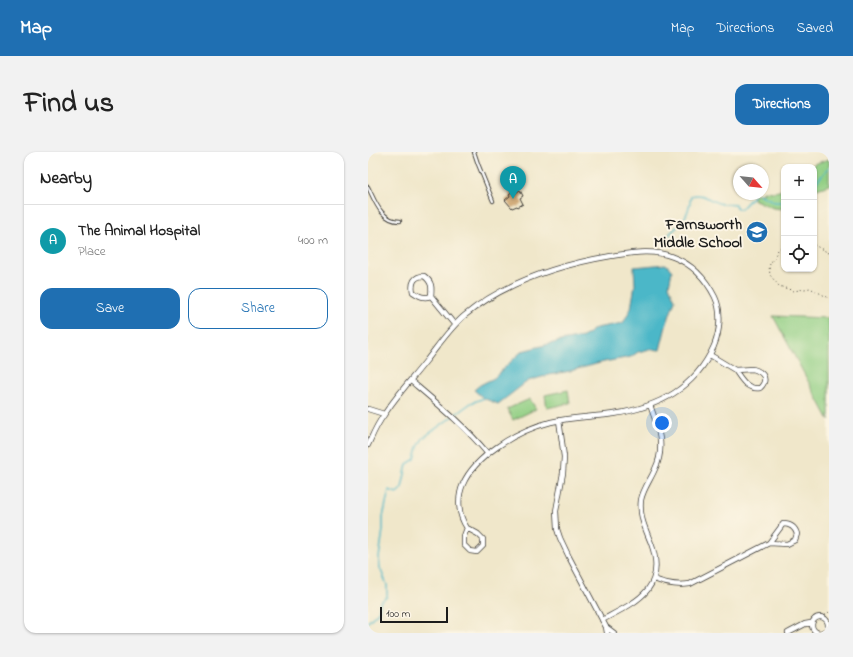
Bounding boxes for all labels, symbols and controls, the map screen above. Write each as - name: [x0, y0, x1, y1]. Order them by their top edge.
- text: Map: [20, 15, 52, 42]
- text: Map: [671, 18, 694, 39]
- text: Directions: [716, 18, 774, 39]
- text: Saved: [796, 18, 833, 39]
- text: Find us: [24, 84, 114, 125]
- button: Directions: [735, 84, 829, 125]
- north arrow: [733, 164, 769, 200]
- map controls: [781, 164, 817, 272]
- button: +: [781, 164, 817, 200]
- text: Nearby: [40, 166, 92, 191]
- pin: A: [500, 166, 526, 199]
- button: −: [781, 200, 817, 236]
- place label: Farnsworth Middle School: [654, 213, 742, 255]
- school or university icon: Farnsworth Middle School: [744, 219, 770, 245]
- text: The Animal Hospital: [78, 220, 200, 242]
- text: A: [49, 231, 57, 250]
- text: 400 m: [298, 231, 328, 250]
- button: locate: [781, 236, 817, 272]
- text: Place: [78, 242, 106, 261]
- button: Save: [40, 288, 180, 329]
- button: Share: [188, 288, 328, 329]
- your location: [652, 413, 672, 433]
- scale bar: [380, 605, 448, 624]
- text: 100 m: [386, 606, 410, 622]

